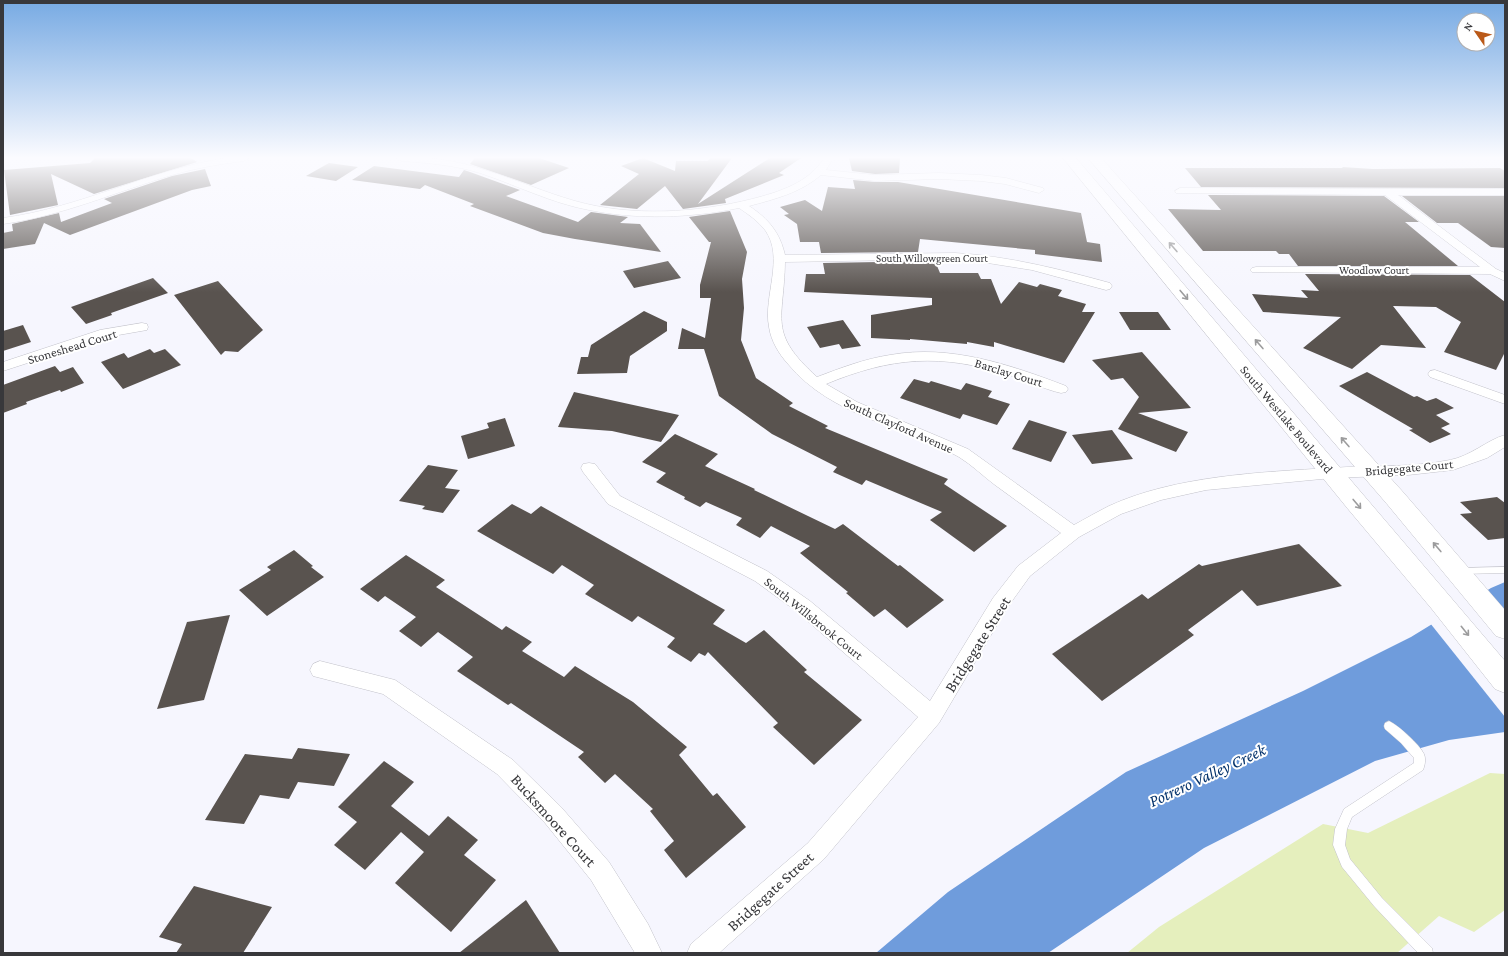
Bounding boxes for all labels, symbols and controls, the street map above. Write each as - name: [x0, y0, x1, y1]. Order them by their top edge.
- north arrow: [1456, 12, 1496, 52]
- text: N: [1461, 20, 1475, 33]
- one-way arrow: [1169, 242, 1178, 252]
- street label: South Willowgreen Court: [876, 252, 988, 265]
- street label: Woodlow Court: [1339, 264, 1409, 276]
- one-way arrow: [1179, 290, 1188, 301]
- street label: Stoneshead Court: [26, 326, 119, 367]
- one-way arrow: [1255, 339, 1264, 350]
- street label: Barclay Court: [973, 355, 1045, 390]
- street label: South Westlake Boulevard: [1237, 362, 1336, 476]
- street label: South Clayford Avenue: [842, 395, 956, 457]
- one-way arrow: [1341, 437, 1350, 447]
- street label: Bridgegate Court: [1364, 456, 1454, 479]
- one-way arrow: [1352, 498, 1361, 509]
- one-way arrow: [1432, 542, 1441, 552]
- street label: South Willsbrook Court: [761, 574, 867, 663]
- street label: Bridgegate Street: [941, 593, 1015, 696]
- one-way arrow: [1461, 626, 1469, 637]
- water label: Potrero Valley Creek: [1146, 739, 1270, 811]
- street label: Bucksmoore Court: [508, 771, 600, 871]
- street label: Bridgegate Street: [724, 848, 818, 935]

